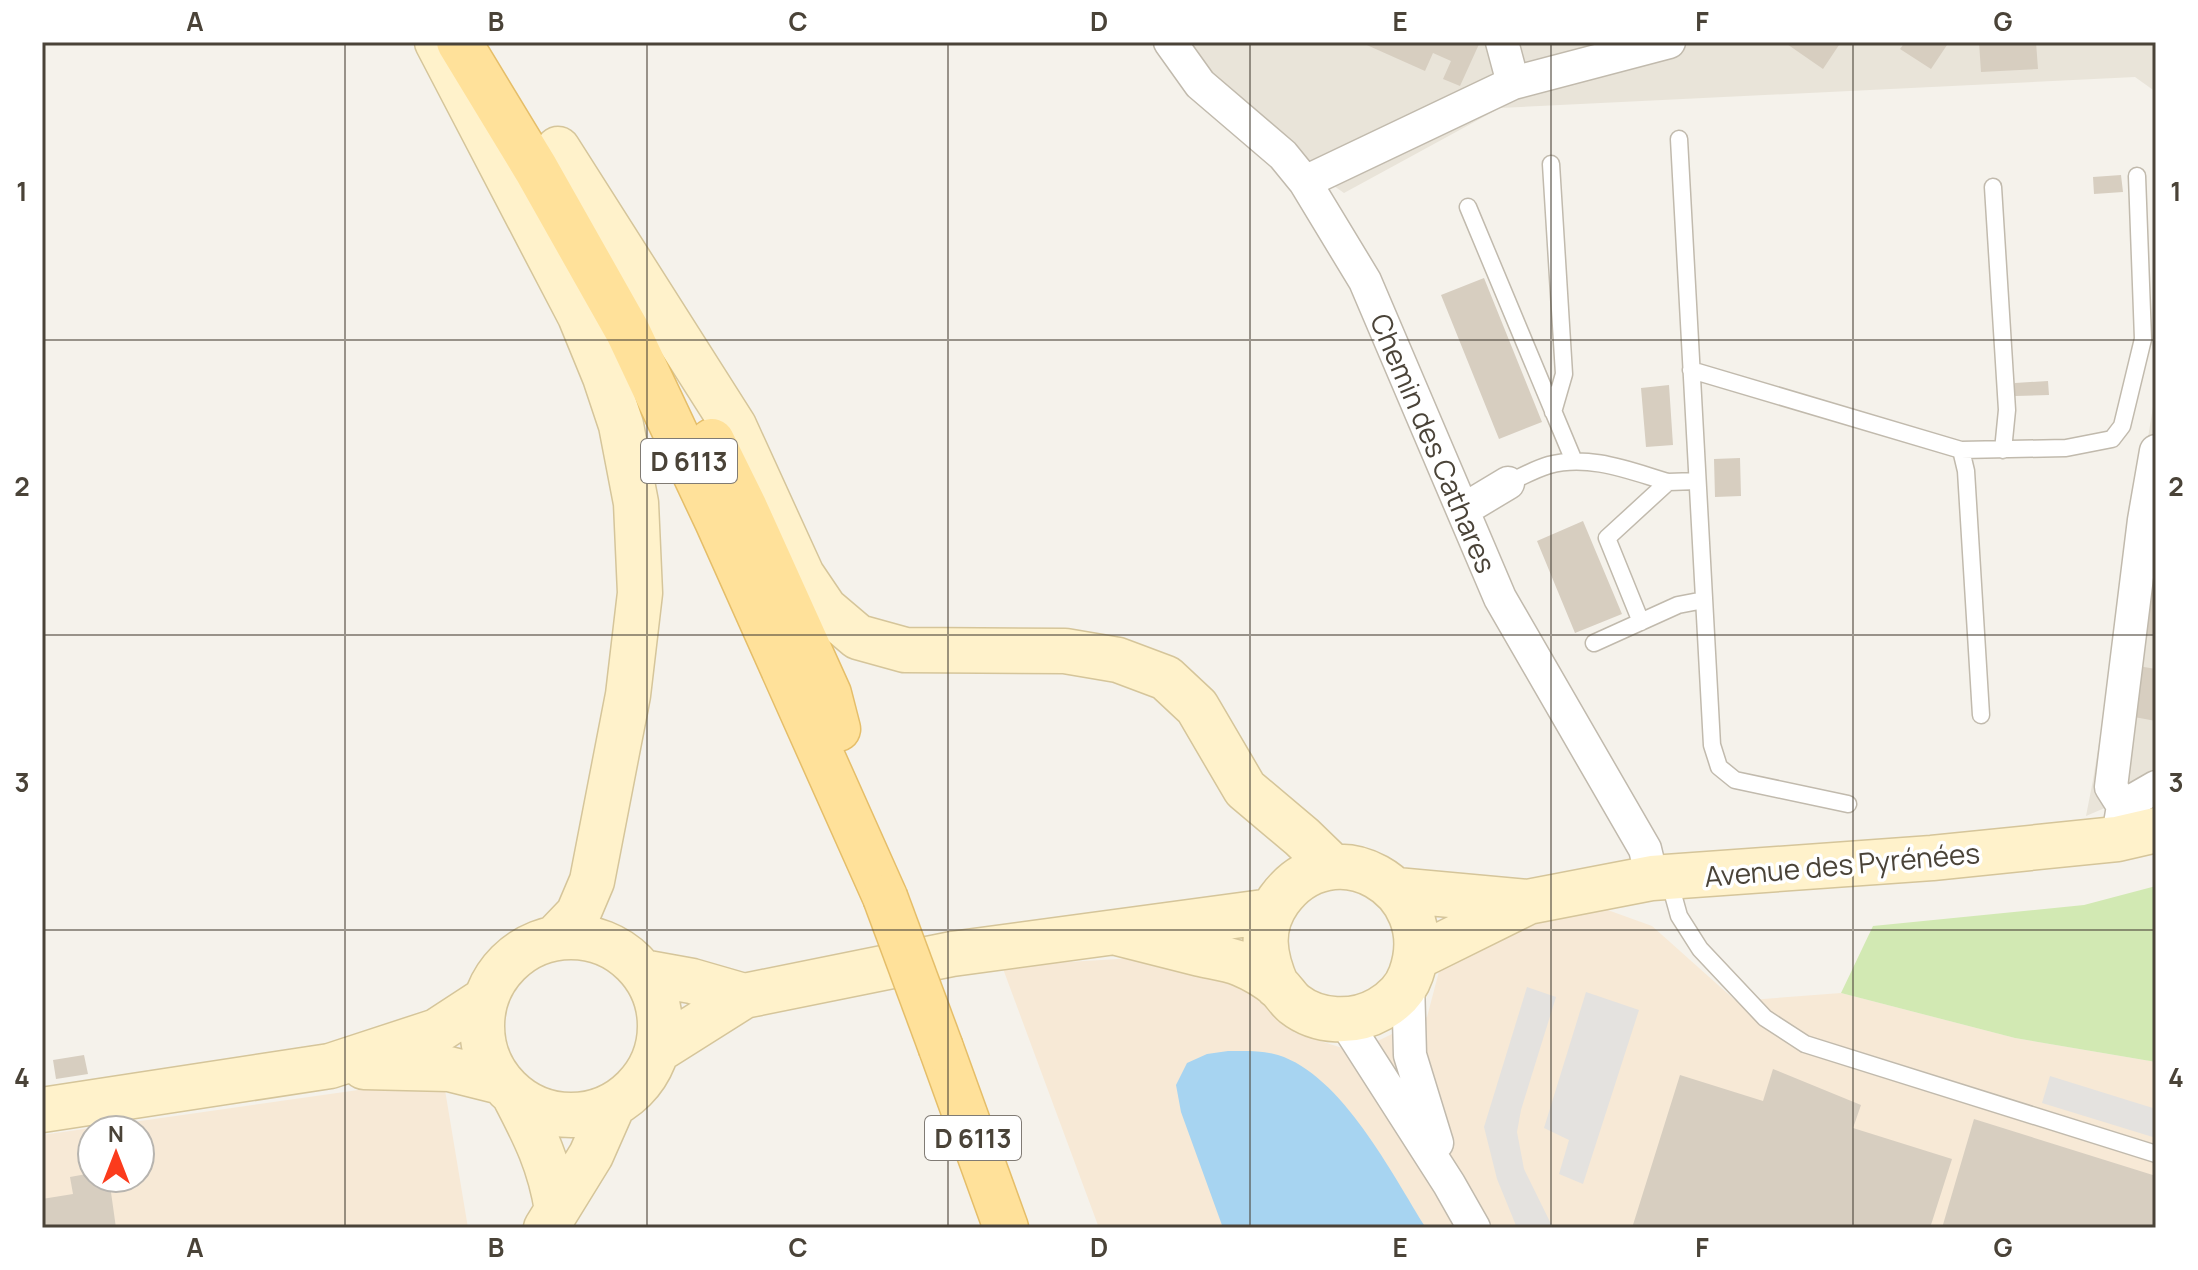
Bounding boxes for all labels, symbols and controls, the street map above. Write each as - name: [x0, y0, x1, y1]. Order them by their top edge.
- text: A: [186, 3, 204, 39]
- text: B: [488, 3, 504, 39]
- text: C: [788, 3, 808, 39]
- text: D: [1090, 3, 1108, 39]
- text: E: [1392, 3, 1408, 39]
- text: F: [1695, 3, 1709, 39]
- text: G: [1993, 3, 2013, 39]
- text: 1: [16, 173, 28, 209]
- text: 1: [2170, 173, 2182, 209]
- street label: Chemin des Cathares: [1362, 308, 1506, 578]
- road number: D 6113: [641, 439, 737, 483]
- text: 2: [14, 468, 30, 504]
- text: 2: [2168, 468, 2184, 504]
- text: 3: [14, 764, 30, 800]
- text: 3: [2168, 764, 2184, 800]
- street label: Avenue des Pyrénées: [1703, 833, 1981, 895]
- text: 4: [14, 1059, 30, 1095]
- text: 4: [2168, 1059, 2184, 1095]
- north arrow: [76, 1114, 156, 1194]
- road number: D 6113: [925, 1116, 1021, 1160]
- text: N: [108, 1119, 124, 1149]
- text: A: [186, 1229, 204, 1265]
- text: B: [488, 1229, 504, 1265]
- text: C: [788, 1229, 808, 1265]
- text: D: [1090, 1229, 1108, 1265]
- text: E: [1392, 1229, 1408, 1265]
- text: F: [1695, 1229, 1709, 1265]
- text: G: [1993, 1229, 2013, 1265]

